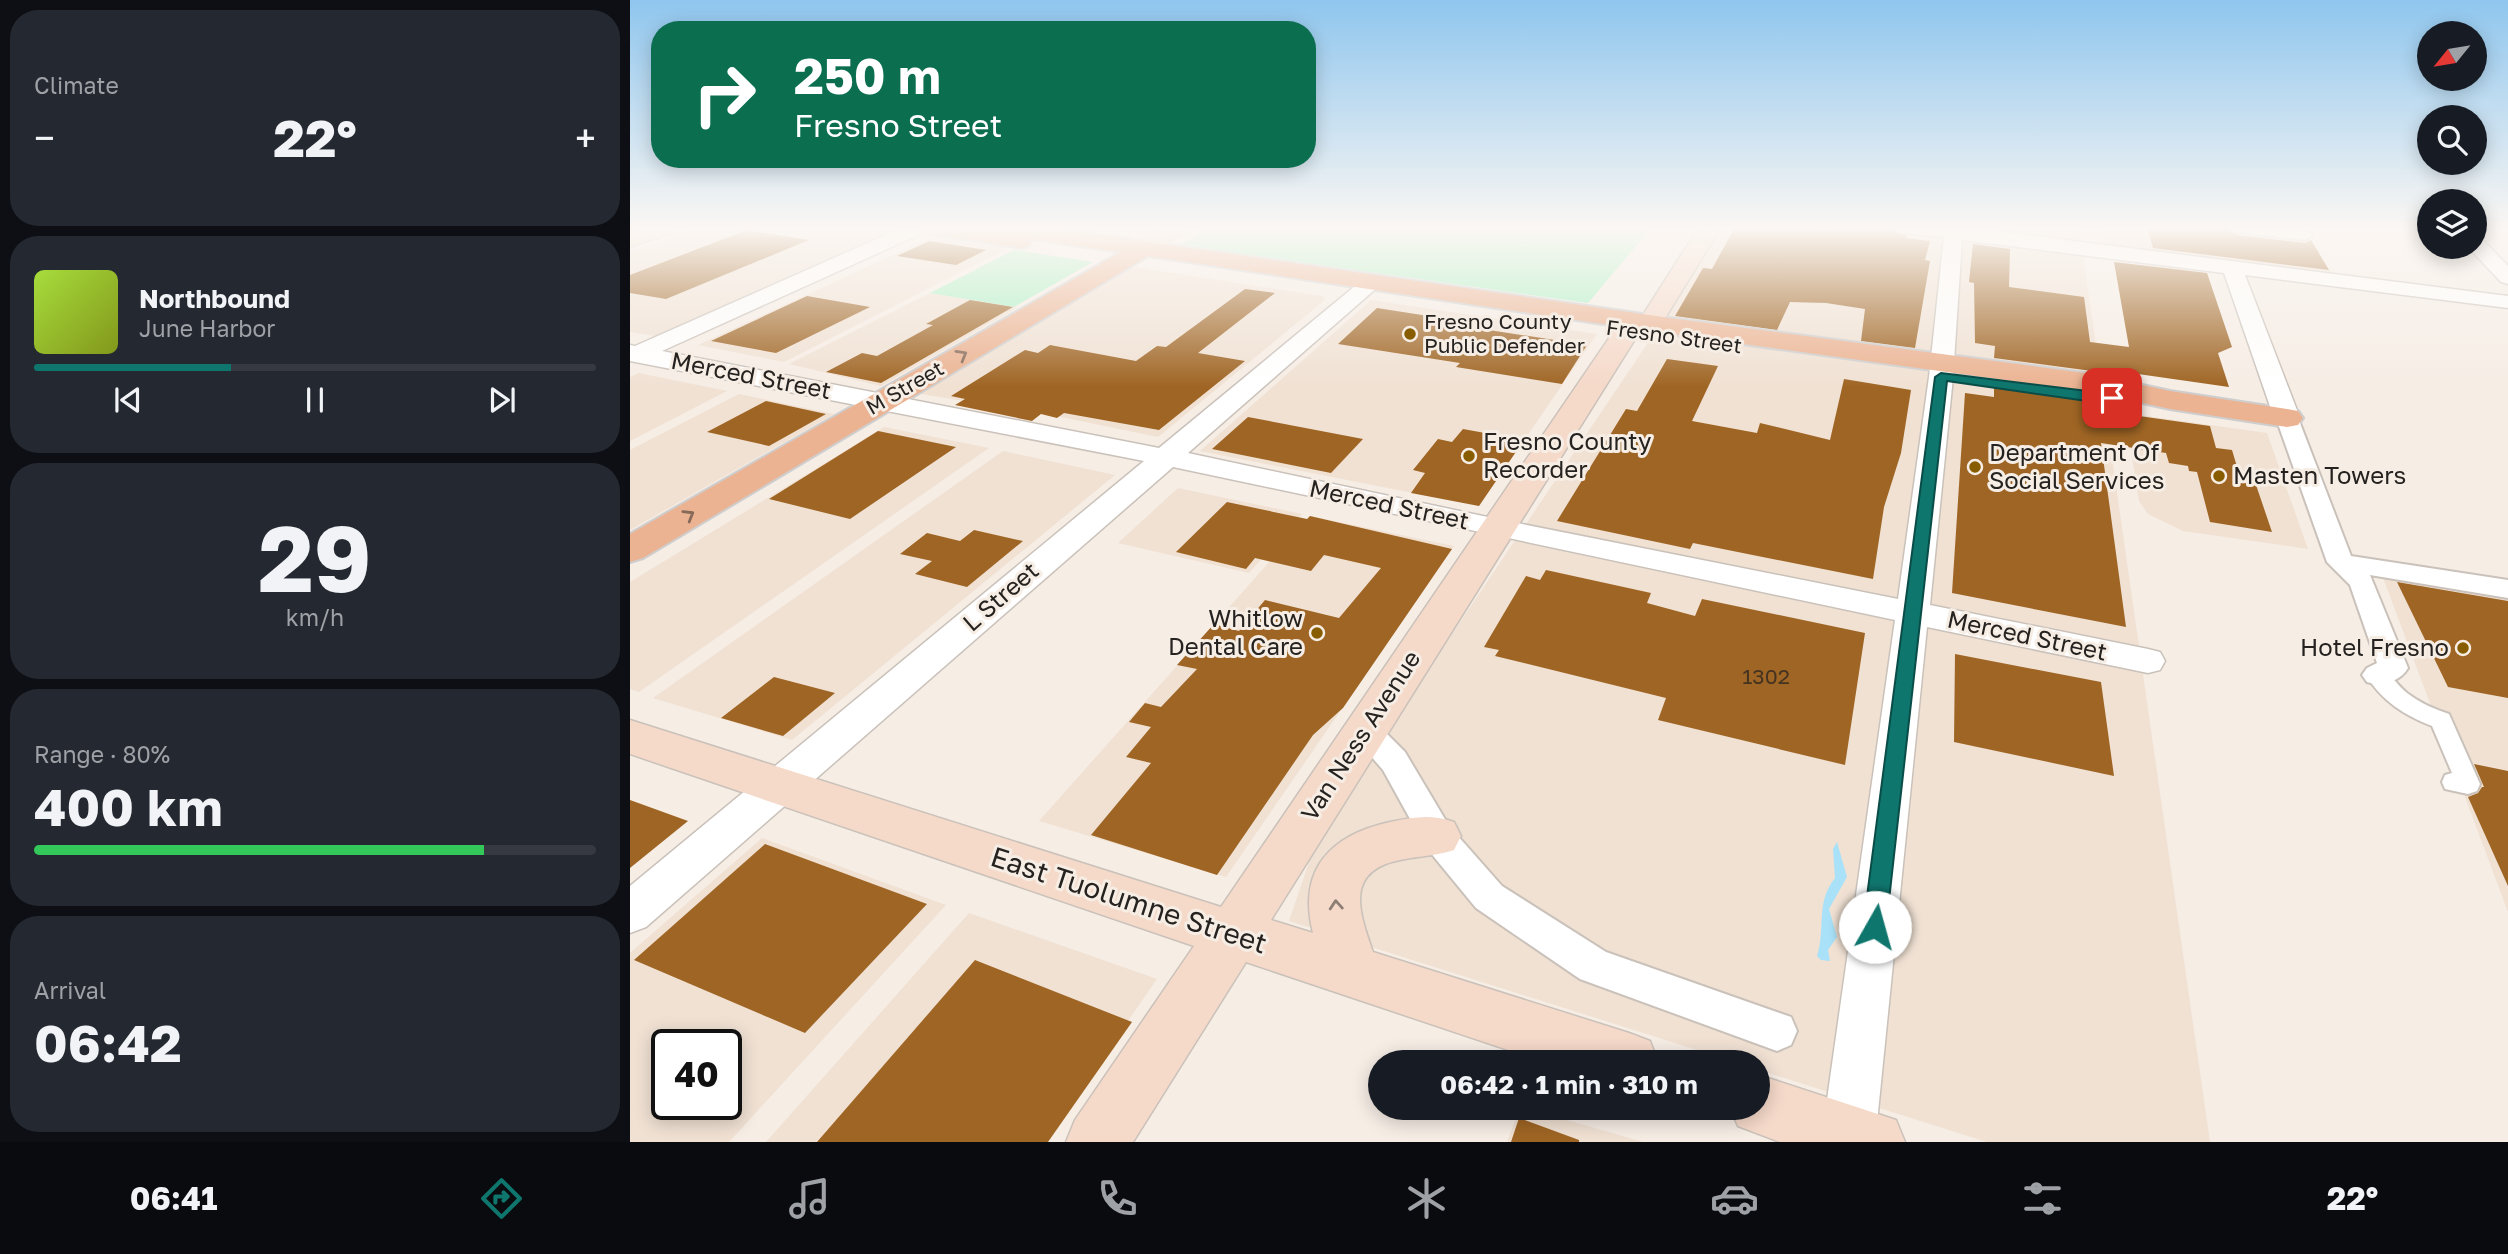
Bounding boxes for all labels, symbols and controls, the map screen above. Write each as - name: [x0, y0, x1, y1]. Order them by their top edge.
- north arrow: [2417, 21, 2487, 91]
- map controls: [2417, 21, 2487, 259]
- text: 250 m: [794, 46, 941, 105]
- icon: right: [679, 49, 770, 140]
- text: Climate: [34, 71, 119, 99]
- button: search: [2417, 105, 2487, 175]
- text: 22°: [273, 106, 357, 168]
- text: Fresno Street: [794, 106, 1002, 144]
- text: −: [34, 115, 55, 160]
- text: +: [575, 115, 596, 160]
- button: layers: [2417, 189, 2487, 259]
- text: Northbound: [139, 283, 290, 314]
- place label: Fresno County Public Defender: [1424, 308, 1585, 358]
- text: June Harbor: [139, 314, 275, 342]
- street label: Fresno Street: [1605, 314, 1744, 358]
- marker: Fresno County Public Defender: [1402, 326, 1418, 342]
- street label: Merced Street: [669, 345, 834, 404]
- one-way arrow: [955, 350, 968, 363]
- street label: M Street: [861, 355, 948, 420]
- pin: [2082, 368, 2142, 428]
- icon: arrive: [2093, 379, 2131, 417]
- icon: previous: [109, 381, 147, 419]
- icon: pause: [296, 381, 334, 419]
- icon: next: [483, 381, 521, 419]
- place label: Fresno County Recorder: [1483, 426, 1651, 483]
- place label: Department Of Social Services: [1989, 437, 2164, 494]
- marker: Fresno County Recorder: [1461, 448, 1477, 464]
- marker: Department Of Social Services: [1967, 459, 1983, 475]
- place label: Masten Towers: [2233, 460, 2406, 489]
- marker: Masten Towers: [2211, 468, 2227, 484]
- street label: Merced Street: [1307, 472, 1472, 535]
- text: 29: [258, 503, 372, 612]
- one-way arrow: [681, 510, 694, 523]
- street label: L Street: [956, 555, 1044, 637]
- text: km/h: [286, 603, 344, 631]
- place label: Whitlow Dental Care: [1168, 603, 1303, 660]
- street label: Merced Street: [1945, 603, 2110, 666]
- marker: Whitlow Dental Care: [1309, 625, 1325, 641]
- place label: Hotel Fresno: [2300, 632, 2449, 661]
- marker: Hotel Fresno: [2455, 640, 2471, 656]
- street label: Van Ness Avenue: [1294, 645, 1426, 826]
- house number: 1302: [1742, 663, 1790, 689]
- text: Range · 80%: [34, 740, 170, 768]
- text: 400 km: [34, 775, 223, 837]
- street label: East Tuolumne Street: [987, 839, 1271, 960]
- position arrow: [1838, 890, 1912, 964]
- one-way arrow: [1329, 899, 1344, 910]
- text: Arrival: [34, 976, 106, 1004]
- text: 06:42: [34, 1011, 182, 1073]
- speed limit sign: 40: [651, 1029, 742, 1120]
- text: 06:42 · 1 min · 310 m: [1440, 1069, 1698, 1100]
- icon: directions: [477, 1174, 526, 1223]
- icon: music: [785, 1174, 834, 1223]
- icon: phone: [1093, 1174, 1142, 1223]
- icon: climate: [1402, 1174, 1451, 1223]
- icon: car: [1710, 1174, 1759, 1223]
- icon: filters: [2018, 1174, 2067, 1223]
- text: 06:41: [130, 1179, 218, 1217]
- text: 22°: [2327, 1179, 2378, 1217]

